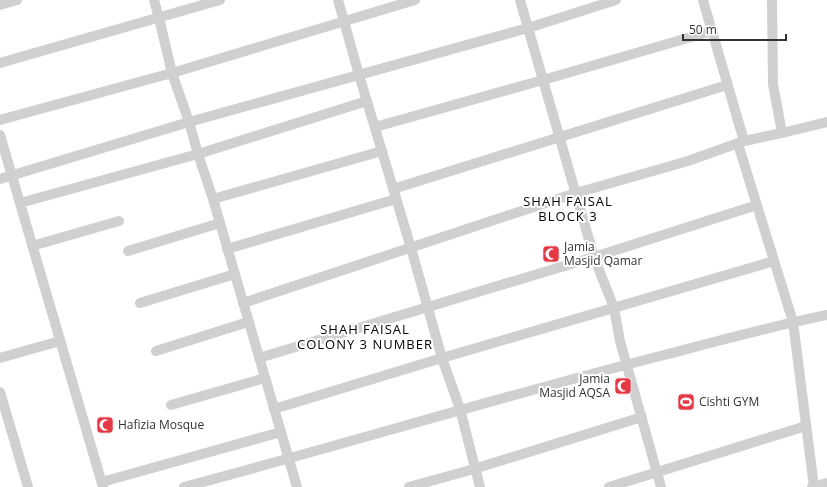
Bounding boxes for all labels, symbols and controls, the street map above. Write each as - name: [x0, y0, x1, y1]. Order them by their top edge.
- scale bar: [683, 16, 786, 42]
- text: 50 m: [689, 21, 717, 38]
- district label: SHAH FAISAL BLOCK 3: [523, 192, 613, 225]
- place label: Jamia Masjid Qamar: [563, 238, 642, 269]
- mosque icon: Jamia Masjid Qamar: [541, 244, 561, 264]
- district label: SHAH FAISAL COLONY 3 NUMBER: [297, 320, 433, 353]
- place label: Jamia Masjid AQSA: [539, 370, 610, 401]
- mosque icon: Jamia Masjid AQSA: [613, 376, 633, 396]
- sports icon: Cishti GYM: [676, 392, 696, 412]
- place label: Cishti GYM: [699, 393, 759, 410]
- mosque icon: Hafizia Mosque: [95, 415, 115, 435]
- place label: Hafizia Mosque: [118, 416, 204, 433]

